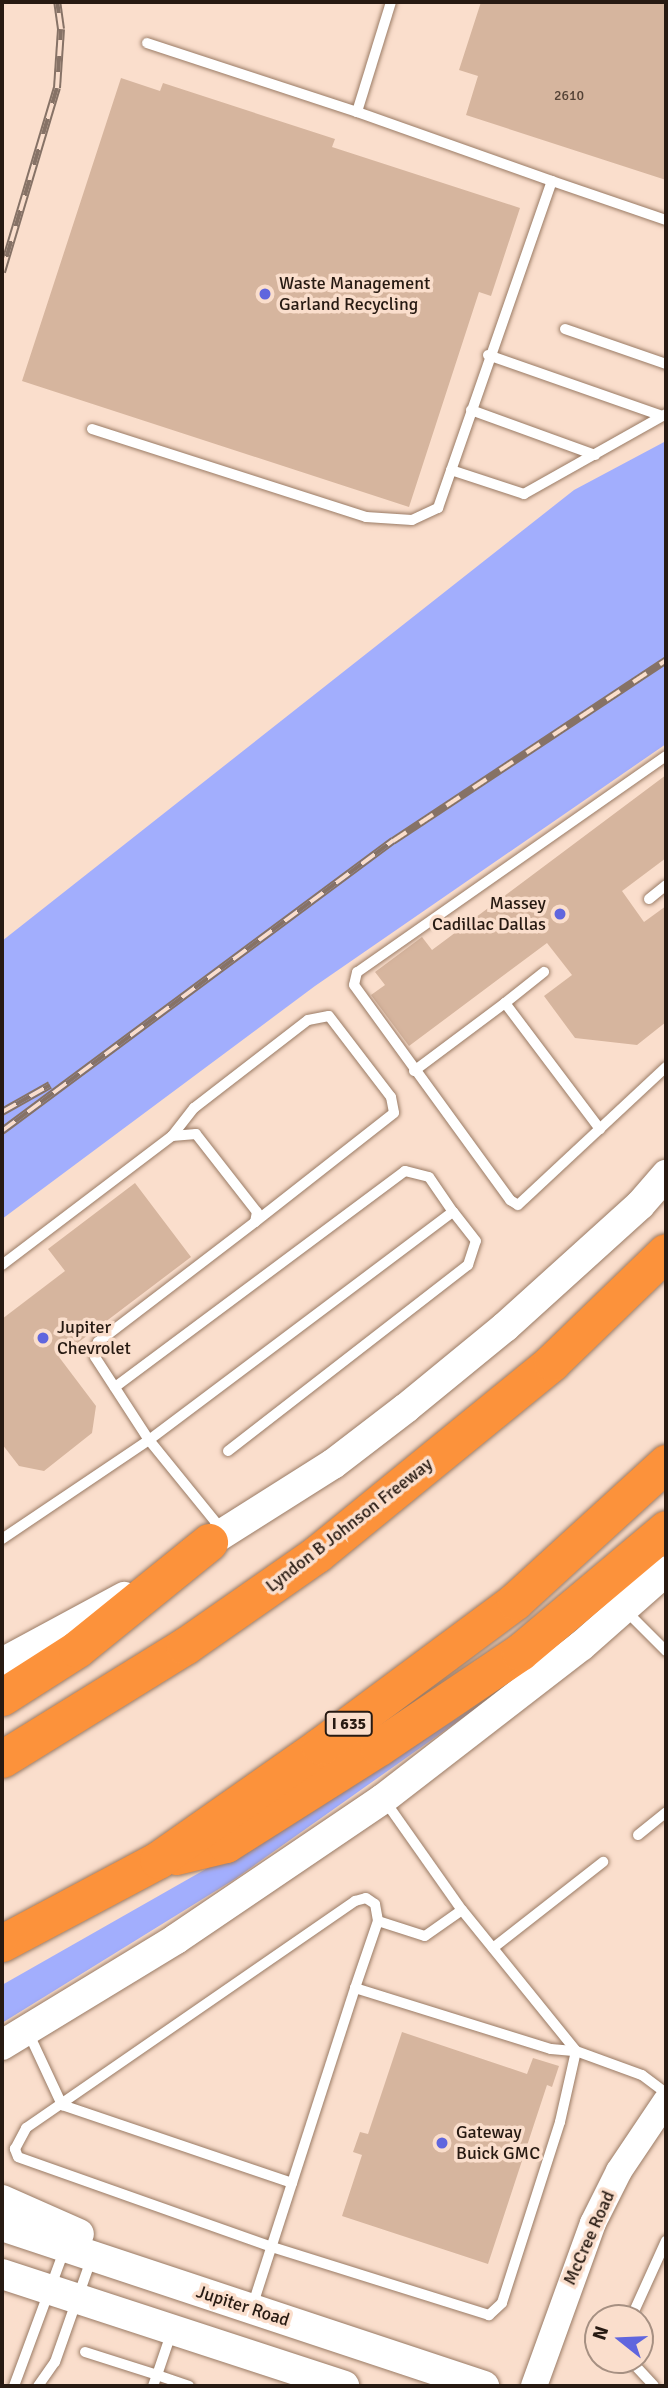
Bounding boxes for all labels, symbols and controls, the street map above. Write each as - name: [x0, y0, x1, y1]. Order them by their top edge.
- house number: 2610: [554, 88, 584, 104]
- place label: Waste Management Garland Recycling: [279, 273, 430, 316]
- marker: Waste Management Garland Recycling: [257, 286, 273, 302]
- place label: Massey Cadillac Dallas: [432, 893, 546, 936]
- marker: Massey Cadillac Dallas: [552, 906, 568, 922]
- place label: Jupiter Chevrolet: [57, 1317, 131, 1360]
- marker: Jupiter Chevrolet: [35, 1330, 51, 1346]
- street label: Lyndon B Johnson Freeway: [261, 1453, 437, 1597]
- road number: I 635: [324, 1712, 374, 1736]
- place label: Gateway Buick GMC: [456, 2122, 540, 2164]
- marker: Gateway Buick GMC: [434, 2135, 450, 2151]
- street label: McCree Road: [559, 2188, 619, 2288]
- street label: Jupiter Road: [194, 2281, 292, 2331]
- north arrow: [584, 2304, 654, 2374]
- text: N: [587, 2323, 614, 2343]

